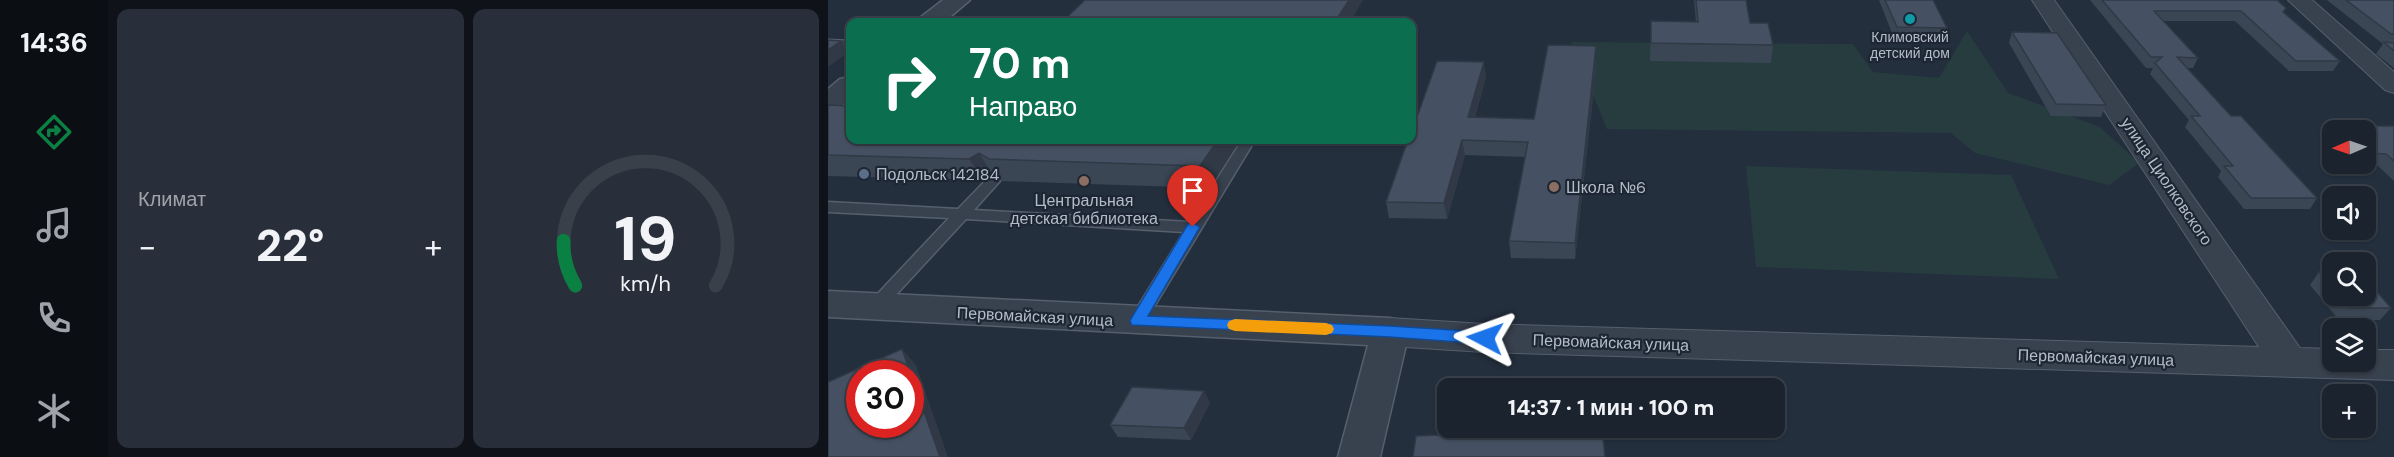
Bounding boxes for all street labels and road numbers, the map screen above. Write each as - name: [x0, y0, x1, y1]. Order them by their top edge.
- street label: улица Циолковского: [2116, 113, 2217, 249]
- street label: Первомайская улица: [956, 302, 1114, 331]
- street label: Первомайская улица: [1532, 329, 1690, 356]
- street label: Первомайская улица: [2017, 344, 2175, 371]

